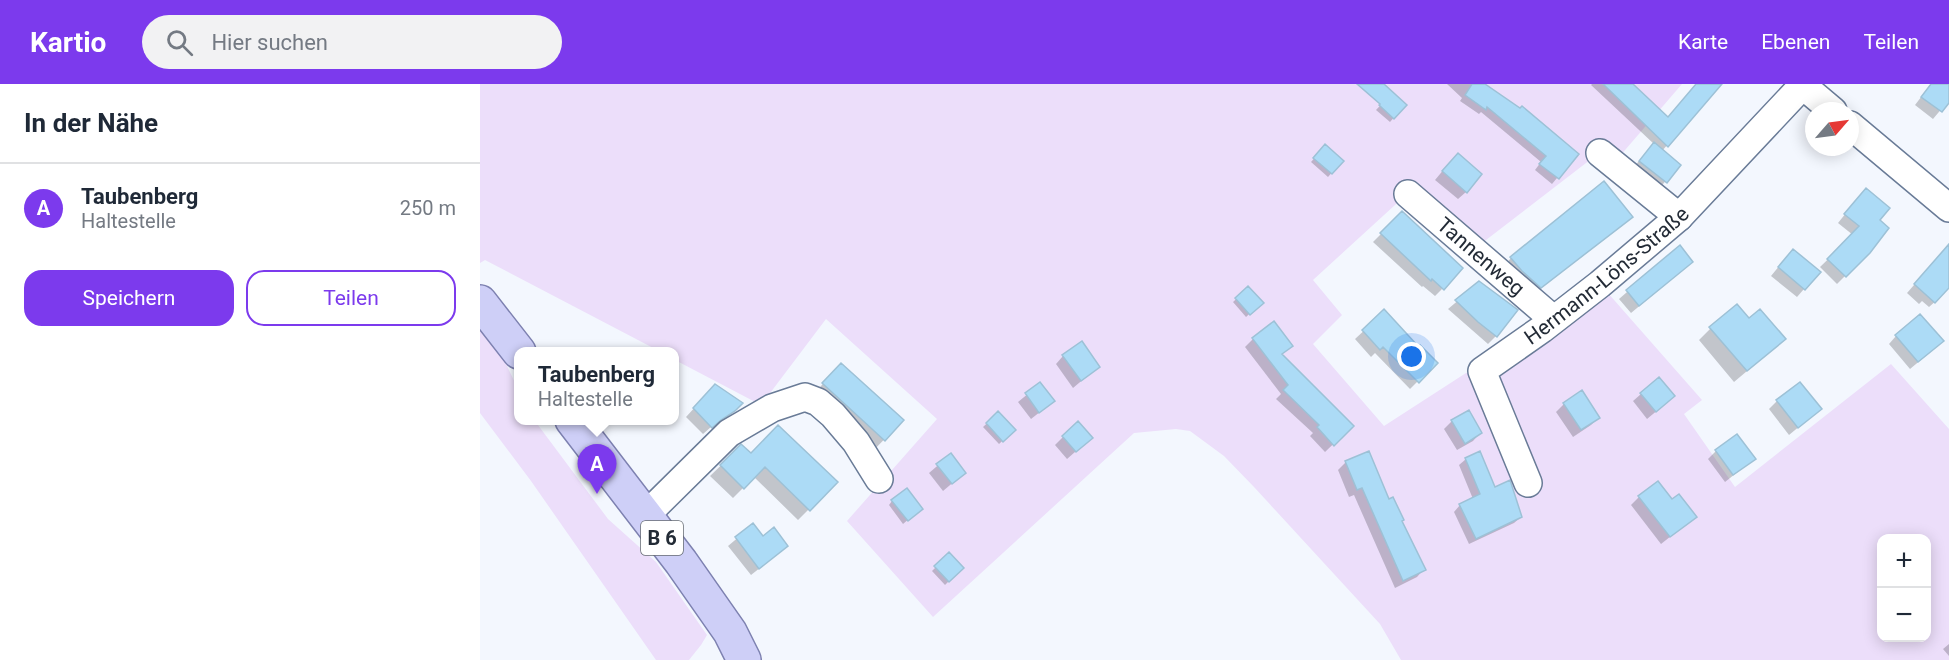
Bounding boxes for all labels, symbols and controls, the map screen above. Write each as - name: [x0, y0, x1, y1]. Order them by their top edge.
- search box: [142, 15, 562, 69]
- text: Kartio: [30, 26, 106, 59]
- icon: search: [163, 26, 196, 59]
- text: Hier suchen: [211, 30, 328, 55]
- text: Karte: [1678, 30, 1728, 54]
- text: Ebenen: [1761, 30, 1830, 54]
- text: Teilen: [1863, 30, 1919, 54]
- north arrow: [1805, 102, 1859, 156]
- text: In der Nähe: [24, 108, 158, 138]
- text: Taubenberg: [81, 184, 198, 209]
- text: A: [37, 196, 50, 220]
- text: 250 m: [400, 196, 456, 220]
- street label: Hermann-Löns-Straße: [1520, 202, 1694, 350]
- text: Haltestelle: [81, 209, 176, 233]
- street label: Tannenweg: [1432, 212, 1529, 301]
- button: Speichern: [24, 270, 234, 326]
- button: Teilen: [246, 270, 456, 326]
- your location: [1397, 342, 1426, 371]
- popup: [514, 347, 679, 425]
- text: Taubenberg: [538, 362, 655, 387]
- text: Haltestelle: [538, 387, 633, 411]
- pin: A: [578, 444, 616, 494]
- road number: B 6: [641, 521, 683, 555]
- map controls: [1877, 534, 1931, 642]
- button: +: [1877, 534, 1931, 588]
- button: −: [1877, 588, 1931, 642]

